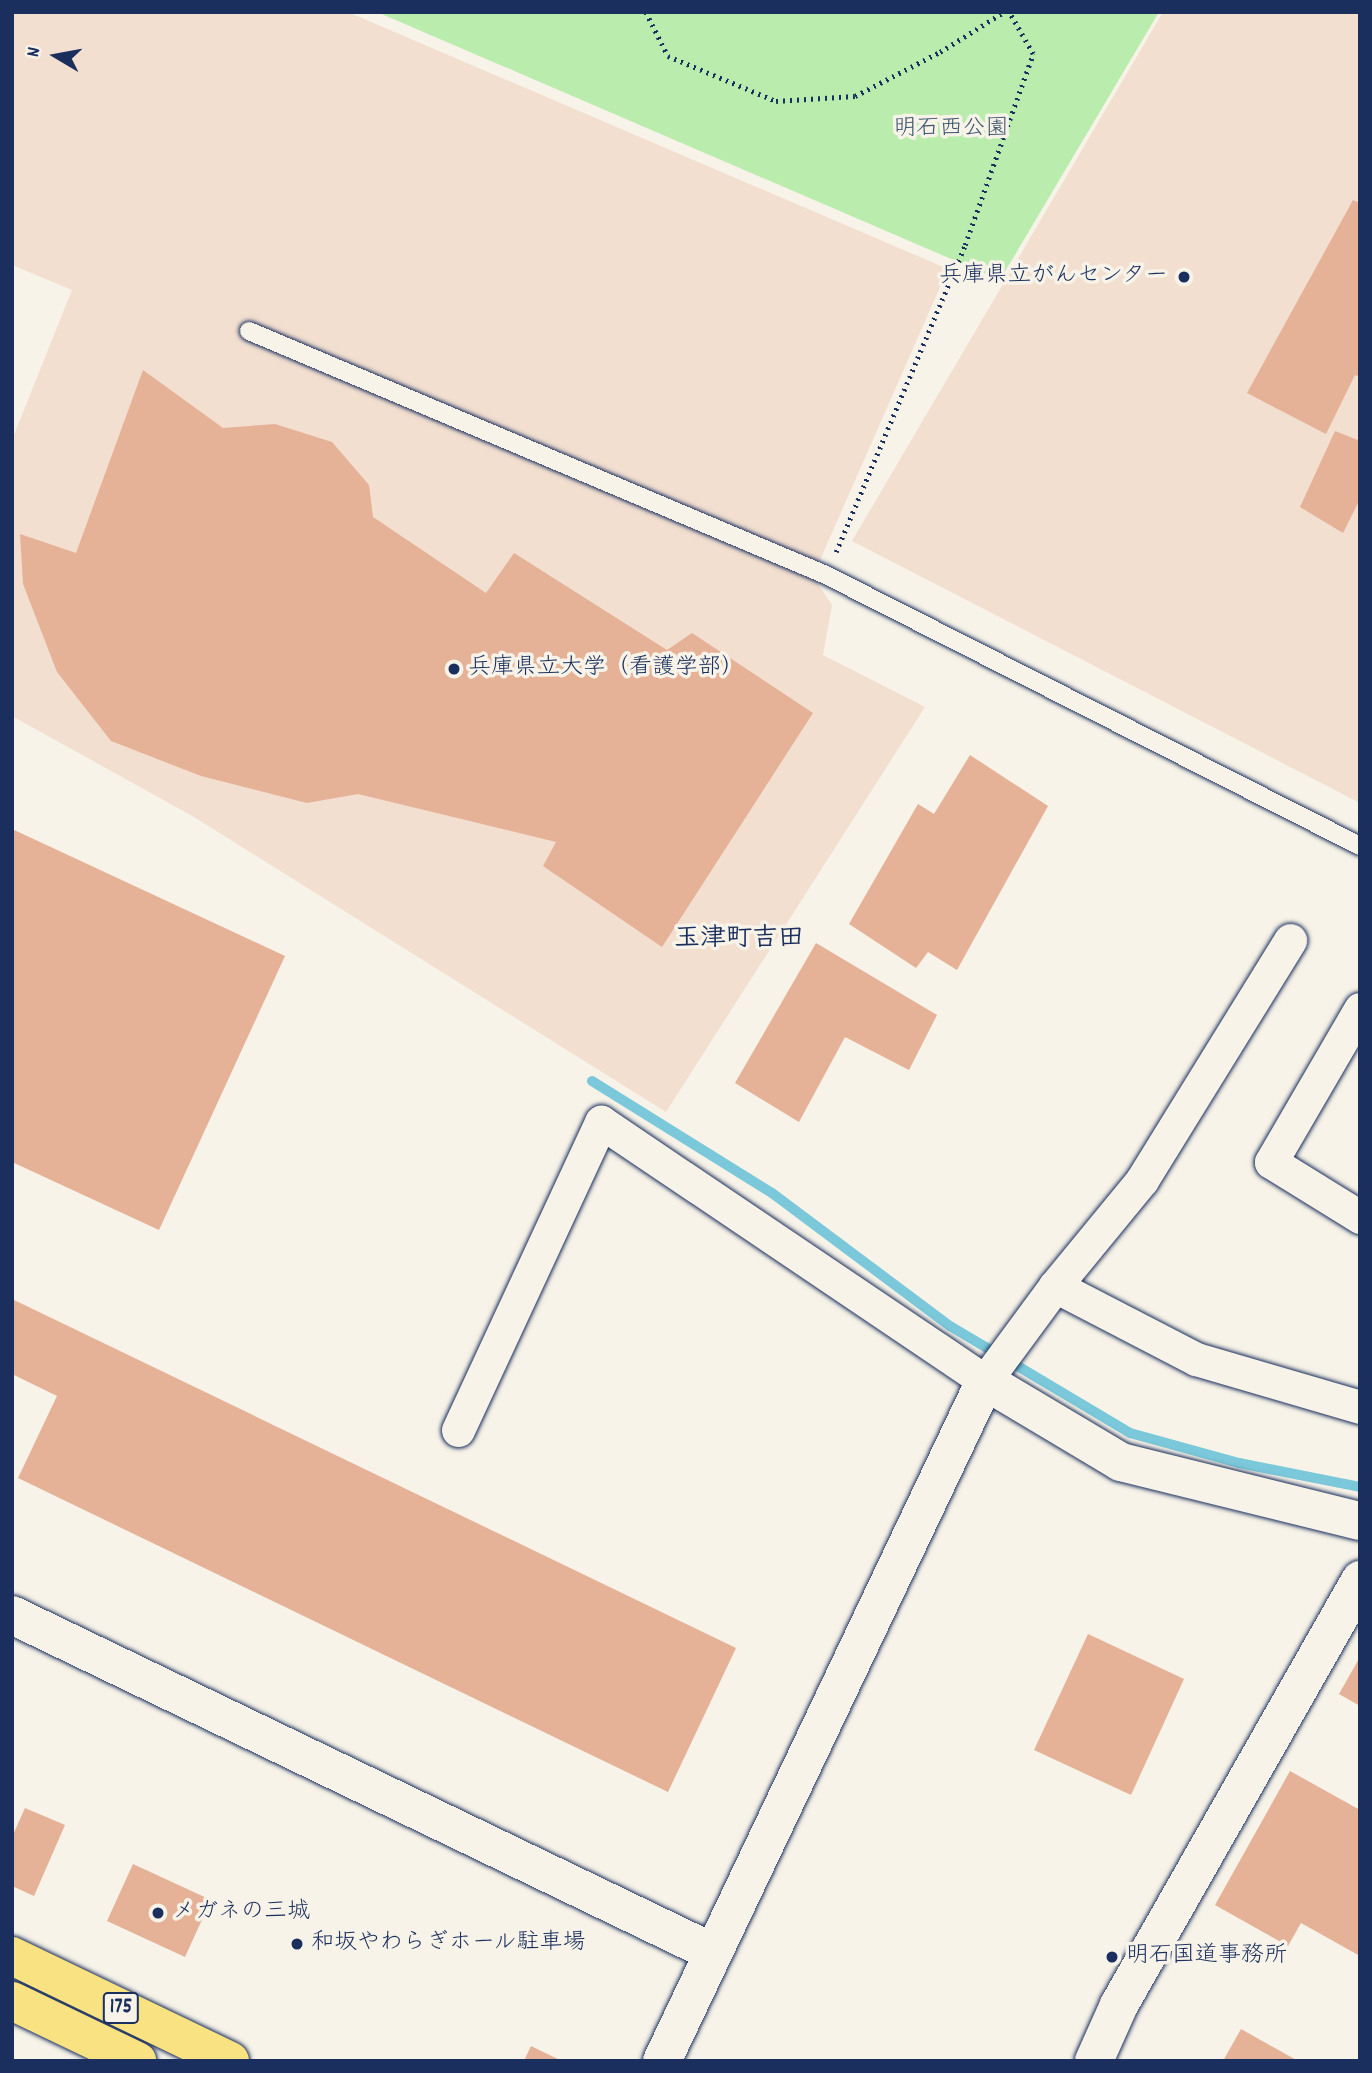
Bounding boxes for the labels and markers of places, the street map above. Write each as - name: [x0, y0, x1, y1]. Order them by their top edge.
- place label: 兵庫県立がんセンター: [938, 263, 1168, 291]
- marker: 兵庫県立がんセンター: [1174, 267, 1194, 287]
- place label: 兵庫県立大学（看護学部）: [468, 655, 744, 683]
- marker: 兵庫県立大学（看護学部）: [446, 661, 462, 677]
- place label: メガネの三城: [172, 1899, 310, 1927]
- marker: メガネの三城: [150, 1905, 166, 1921]
- place label: 和坂やわらぎホール駐車場: [311, 1930, 587, 1958]
- marker: 和坂やわらぎホール駐車場: [289, 1936, 305, 1952]
- place label: 明石国道事務所: [1126, 1943, 1287, 1971]
- marker: 明石国道事務所: [1104, 1949, 1120, 1965]

